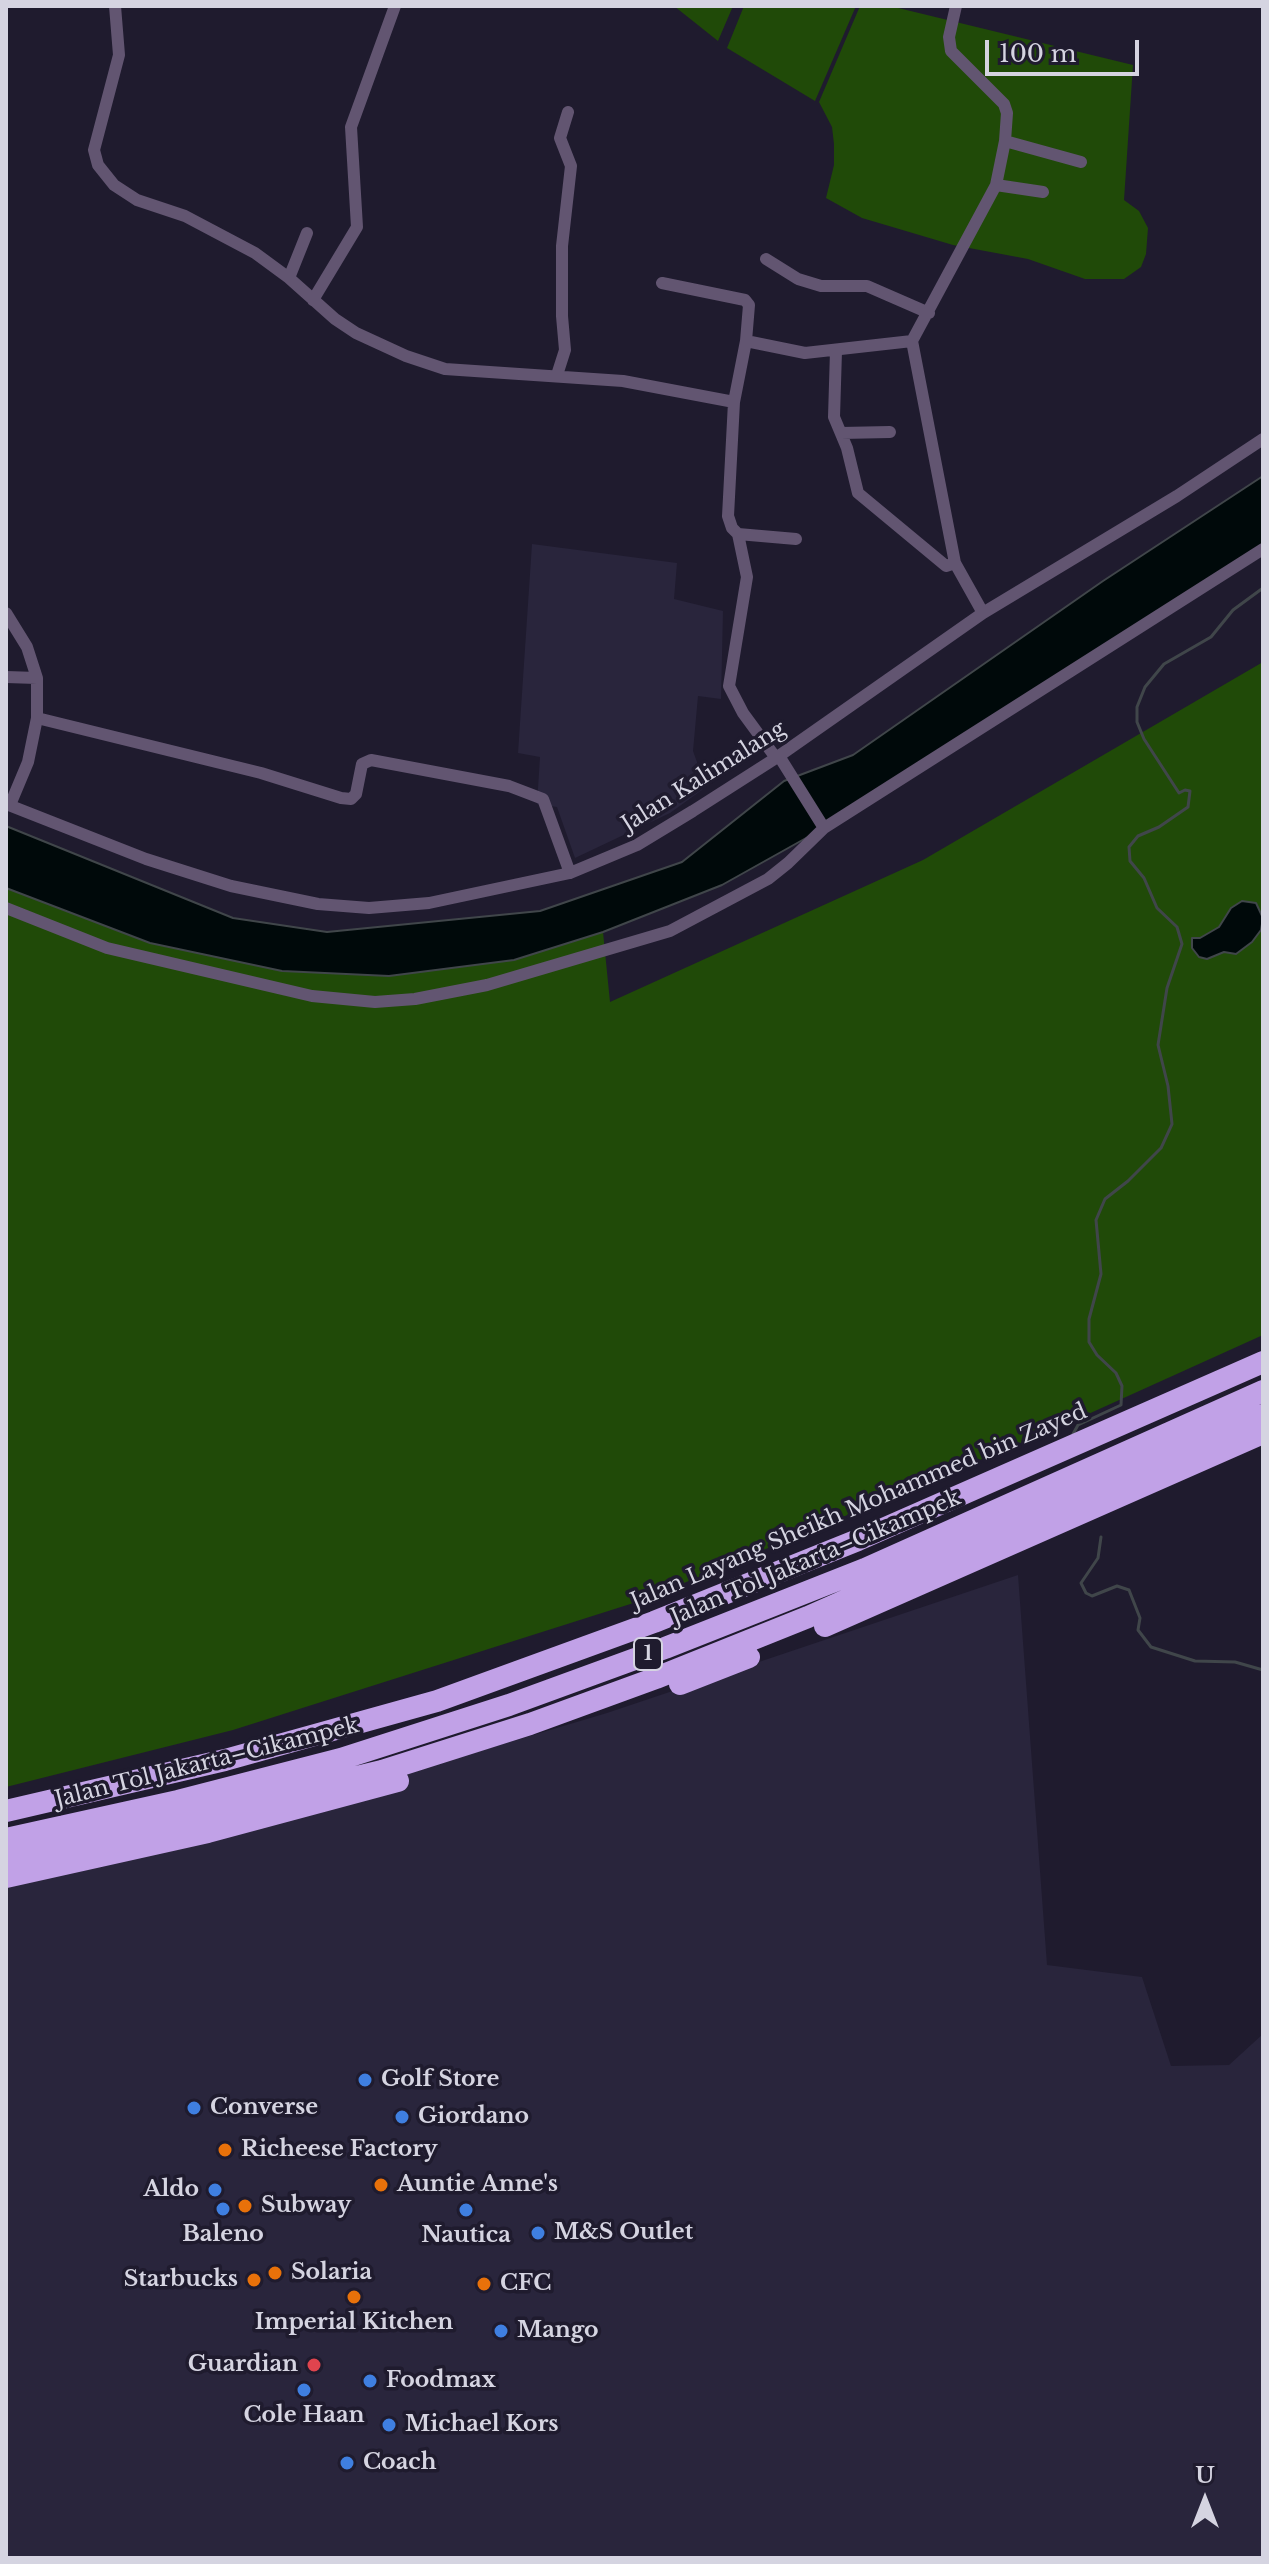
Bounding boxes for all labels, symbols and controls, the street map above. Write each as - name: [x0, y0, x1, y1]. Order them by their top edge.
- scale bar: [989, 24, 1143, 74]
- text: 100 m: [999, 39, 1077, 68]
- street label: Jalan Kalimalang: [617, 716, 791, 838]
- street label: Jalan Layang Sheikh Mohammed bin Zayed: [627, 1399, 1091, 1615]
- street label: Jalan Tol Jakarta–Cikampek: [667, 1485, 965, 1631]
- road number: 1: [634, 1638, 662, 1670]
- street label: Jalan Tol Jakarta–Cikampek: [52, 1712, 362, 1814]
- place label: Golf Store: [381, 2067, 499, 2093]
- marker: Golf Store: [356, 2071, 374, 2089]
- place label: Converse: [210, 2095, 318, 2121]
- marker: Converse: [185, 2099, 203, 2117]
- place label: Giordano: [418, 2104, 529, 2130]
- marker: Giordano: [393, 2108, 411, 2126]
- place label: Richeese Factory: [241, 2137, 437, 2163]
- marker: Richeese Factory: [216, 2141, 234, 2159]
- place label: Auntie Anne's: [397, 2172, 558, 2198]
- marker: Auntie Anne's: [372, 2176, 390, 2194]
- place label: Aldo: [144, 2177, 199, 2203]
- marker: Aldo: [206, 2181, 224, 2199]
- place label: Subway: [261, 2193, 351, 2219]
- marker: Subway: [236, 2197, 254, 2215]
- marker: Baleno: [214, 2200, 232, 2218]
- marker: Nautica: [457, 2201, 475, 2219]
- place label: M&S Outlet: [554, 2220, 693, 2246]
- place label: Baleno: [182, 2222, 264, 2248]
- place label: Nautica: [421, 2223, 511, 2249]
- marker: M&S Outlet: [529, 2224, 547, 2242]
- place label: Solaria: [291, 2260, 372, 2286]
- marker: Solaria: [266, 2264, 284, 2282]
- place label: Starbucks: [124, 2267, 238, 2293]
- marker: Starbucks: [245, 2271, 263, 2289]
- place label: CFC: [500, 2271, 551, 2297]
- marker: CFC: [475, 2275, 493, 2293]
- marker: Imperial Kitchen: [345, 2288, 363, 2306]
- place label: Imperial Kitchen: [255, 2310, 453, 2336]
- place label: Mango: [517, 2318, 599, 2344]
- marker: Mango: [492, 2322, 510, 2340]
- place label: Guardian: [188, 2352, 298, 2378]
- marker: Guardian: [305, 2356, 323, 2374]
- place label: Foodmax: [386, 2368, 496, 2394]
- marker: Foodmax: [361, 2372, 379, 2390]
- marker: Cole Haan: [295, 2381, 313, 2399]
- place label: Cole Haan: [243, 2403, 365, 2429]
- place label: Michael Kors: [405, 2412, 559, 2438]
- marker: Michael Kors: [380, 2416, 398, 2434]
- place label: Coach: [363, 2450, 436, 2476]
- marker: Coach: [338, 2454, 356, 2472]
- north arrow: [1165, 2460, 1245, 2540]
- text: U: [1195, 2462, 1215, 2489]

